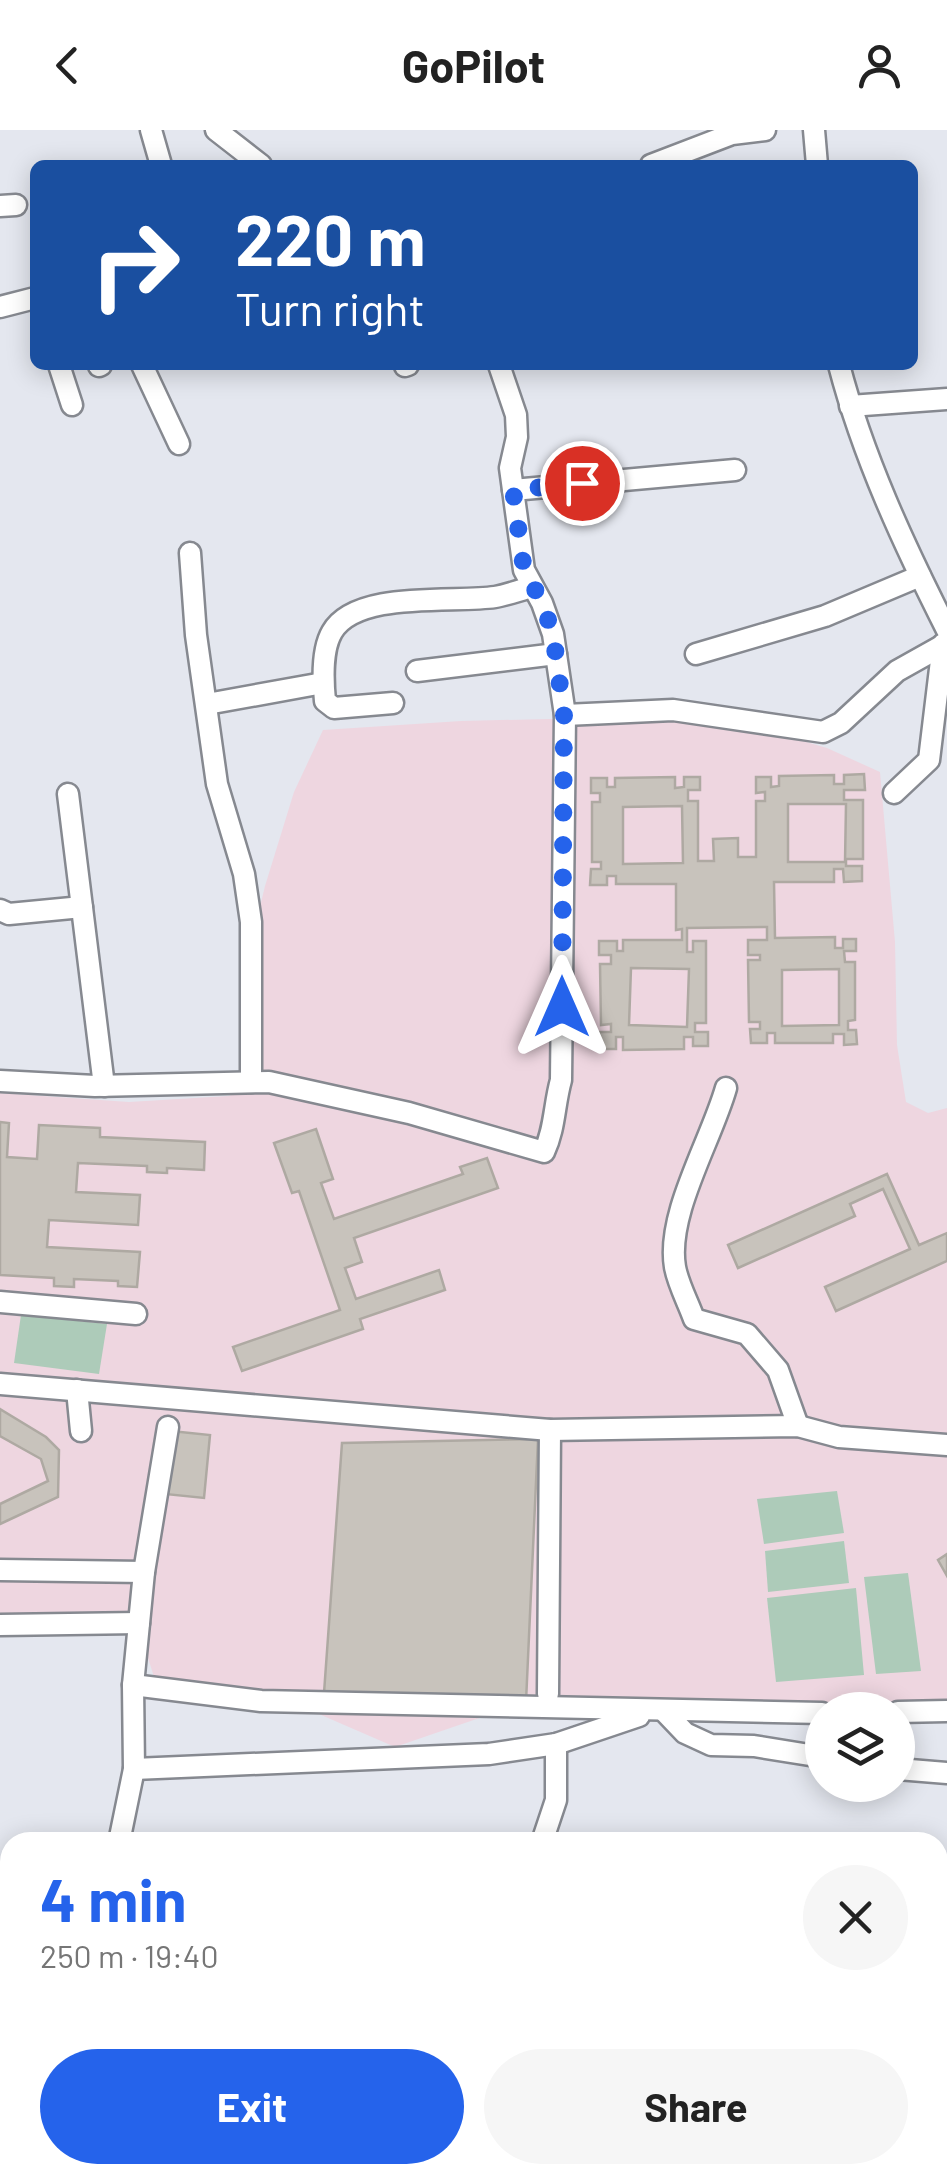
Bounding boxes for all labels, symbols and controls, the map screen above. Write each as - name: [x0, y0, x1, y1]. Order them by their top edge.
- icon: back: [40, 38, 95, 93]
- text: GoPilot: [402, 38, 545, 92]
- icon: person: [852, 38, 907, 93]
- text: 220 m: [235, 196, 426, 280]
- icon: right: [70, 200, 200, 330]
- text: Turn right: [235, 281, 425, 335]
- pin: [540, 441, 625, 526]
- icon: arrive: [555, 456, 610, 511]
- position arrow: [510, 955, 614, 1059]
- map controls: [805, 1692, 915, 1802]
- button: layers: [805, 1692, 915, 1802]
- text: 4 min: [40, 1862, 187, 1934]
- button: close: [803, 1865, 908, 1970]
- text: 250 m · 19:40: [40, 1936, 219, 1974]
- button: Exit: [40, 2049, 464, 2164]
- button: Share: [484, 2049, 908, 2164]

